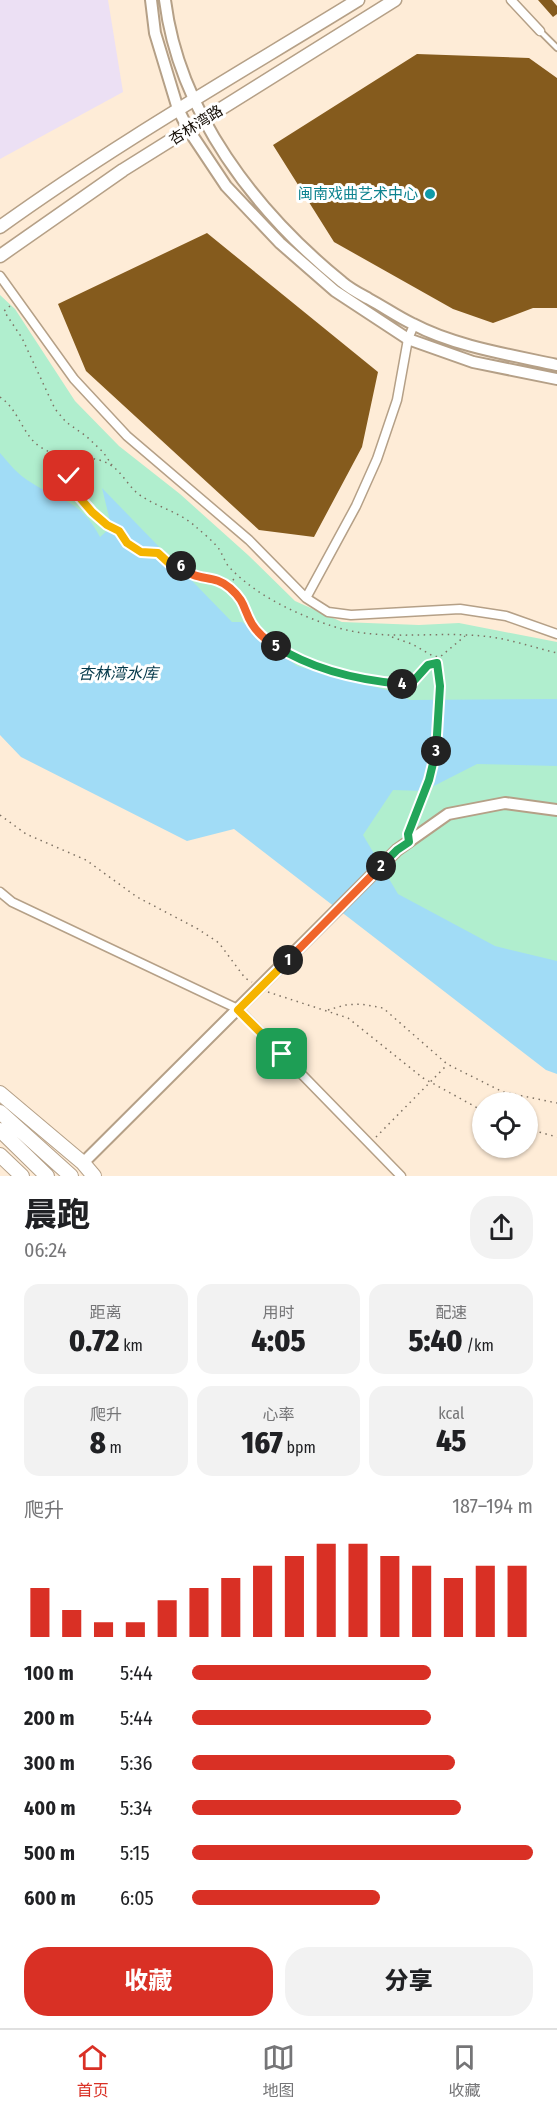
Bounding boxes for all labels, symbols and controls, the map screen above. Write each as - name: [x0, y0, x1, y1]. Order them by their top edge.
- street label: 杏林湾路: [166, 101, 226, 149]
- place label: 闽南戏曲艺术中心: [298, 185, 418, 203]
- marker: 闽南戏曲艺术中心: [423, 187, 437, 201]
- pin: [43, 450, 94, 501]
- icon: check: [52, 459, 85, 492]
- pin: 6: [166, 551, 196, 581]
- text: 6: [177, 556, 185, 575]
- pin: 5: [261, 631, 291, 661]
- text: 5: [272, 636, 280, 655]
- water label: 杏林湾水库: [78, 664, 161, 683]
- pin: 4: [387, 669, 417, 699]
- text: 4: [398, 674, 406, 693]
- pin: 3: [421, 736, 451, 766]
- text: 3: [432, 741, 440, 760]
- pin: 2: [366, 851, 396, 881]
- text: 2: [377, 856, 385, 875]
- pin: 1: [273, 945, 303, 975]
- text: 1: [285, 950, 291, 969]
- pin: [256, 1028, 307, 1079]
- icon: arrive: [265, 1037, 298, 1070]
- map controls: [472, 1092, 538, 1158]
- button: locate: [472, 1092, 538, 1158]
- text: 晨跑: [24, 1195, 90, 1235]
- button: share: [470, 1196, 533, 1259]
- text: 06:24: [24, 1238, 67, 1262]
- text: 距离: [90, 1303, 122, 1322]
- text: 用时: [262, 1303, 295, 1322]
- text: 配速: [435, 1303, 467, 1322]
- text: 0.72: [69, 1323, 119, 1359]
- text: 4:05: [251, 1323, 306, 1359]
- text: 5:40: [409, 1323, 463, 1359]
- text: km: [119, 1336, 143, 1355]
- text: /km: [463, 1336, 494, 1355]
- text: kcal: [438, 1404, 464, 1423]
- text: 爬升: [90, 1405, 122, 1424]
- text: 心率: [262, 1405, 295, 1424]
- text: 45: [436, 1423, 466, 1459]
- text: 8: [90, 1425, 106, 1461]
- text: 167: [241, 1425, 283, 1461]
- text: m: [106, 1438, 122, 1457]
- text: bpm: [283, 1438, 316, 1457]
- text: 187–194 m: [452, 1494, 533, 1518]
- text: 爬升: [24, 1498, 64, 1522]
- text: 100 m: [24, 1661, 74, 1685]
- text: 5:44: [120, 1661, 153, 1685]
- text: 200 m: [24, 1706, 75, 1730]
- text: 5:44: [120, 1706, 153, 1730]
- text: 300 m: [24, 1751, 75, 1775]
- text: 5:36: [120, 1751, 153, 1775]
- text: 400 m: [24, 1796, 76, 1820]
- text: 5:34: [120, 1796, 152, 1820]
- text: 500 m: [24, 1841, 75, 1865]
- text: 5:15: [120, 1841, 150, 1865]
- text: 600 m: [24, 1886, 76, 1910]
- text: 6:05: [120, 1886, 154, 1910]
- button: 收藏: [24, 1947, 273, 2016]
- button: 分享: [285, 1947, 533, 2016]
- tab: 首页: [76, 2041, 109, 2101]
- tab: 地图: [262, 2041, 295, 2101]
- tab: 收藏: [448, 2041, 481, 2101]

